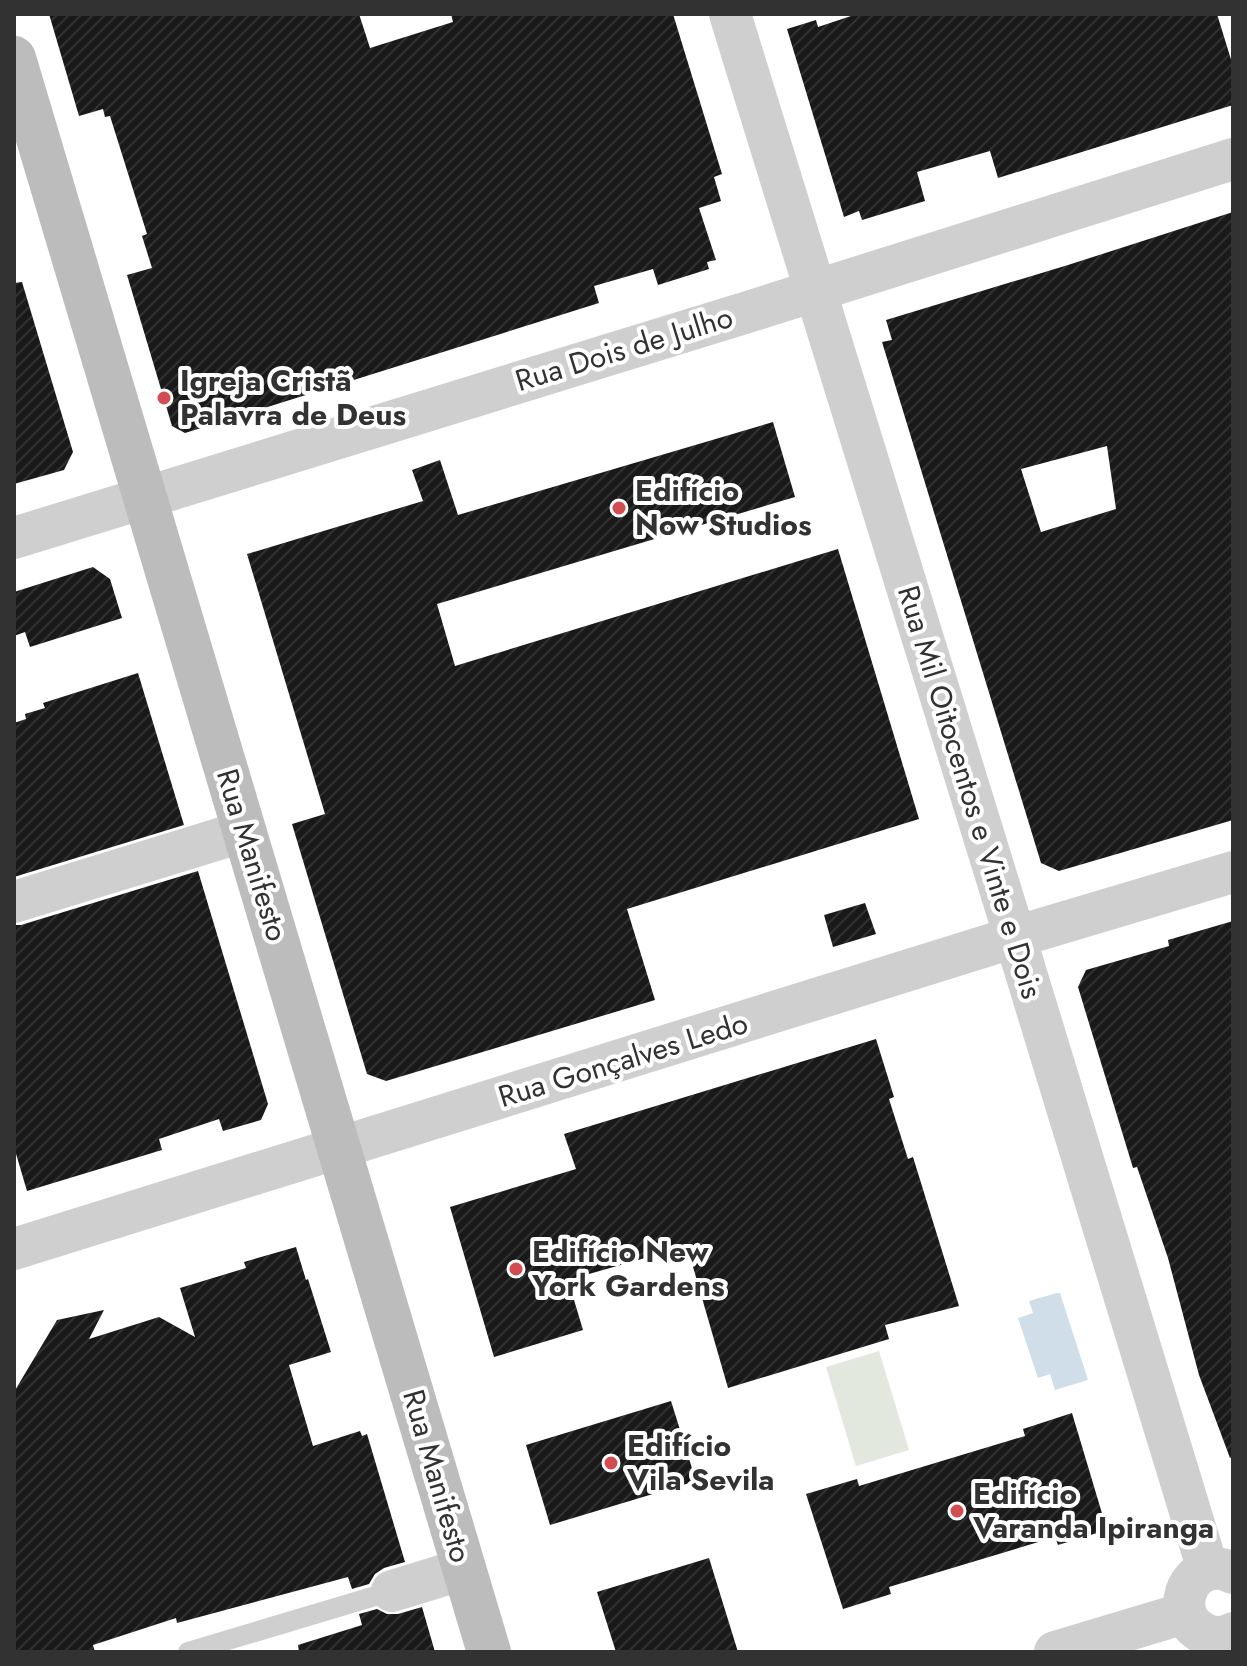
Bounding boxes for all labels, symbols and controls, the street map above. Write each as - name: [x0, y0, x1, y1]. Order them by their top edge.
- street label: Rua Dois de Julho: [510, 295, 738, 402]
- place label: Igreja Cristã Palavra de Deus: [180, 359, 406, 436]
- marker: Igreja Cristã Palavra de Deus: [155, 389, 173, 407]
- place label: Edifício Now Studios: [635, 469, 812, 546]
- marker: Edifício Now Studios: [610, 499, 628, 517]
- street label: Rua Mil Oitocentos e Vinte e Dois: [887, 580, 1054, 1004]
- street label: Rua Manifesto: [206, 763, 299, 946]
- street label: Rua Gonçalves Ledo: [493, 1001, 753, 1118]
- place label: Edifício New York Gardens: [531, 1230, 725, 1307]
- marker: Edifício New York Gardens: [507, 1260, 525, 1278]
- street label: Rua Manifesto: [392, 1384, 483, 1567]
- place label: Edifício Vila Sevila: [626, 1424, 774, 1501]
- marker: Edifício Vila Sevila: [602, 1454, 620, 1472]
- place label: Edifício Varanda Ipiranga: [972, 1472, 1214, 1549]
- marker: Edifício Varanda Ipiranga: [948, 1502, 966, 1520]

